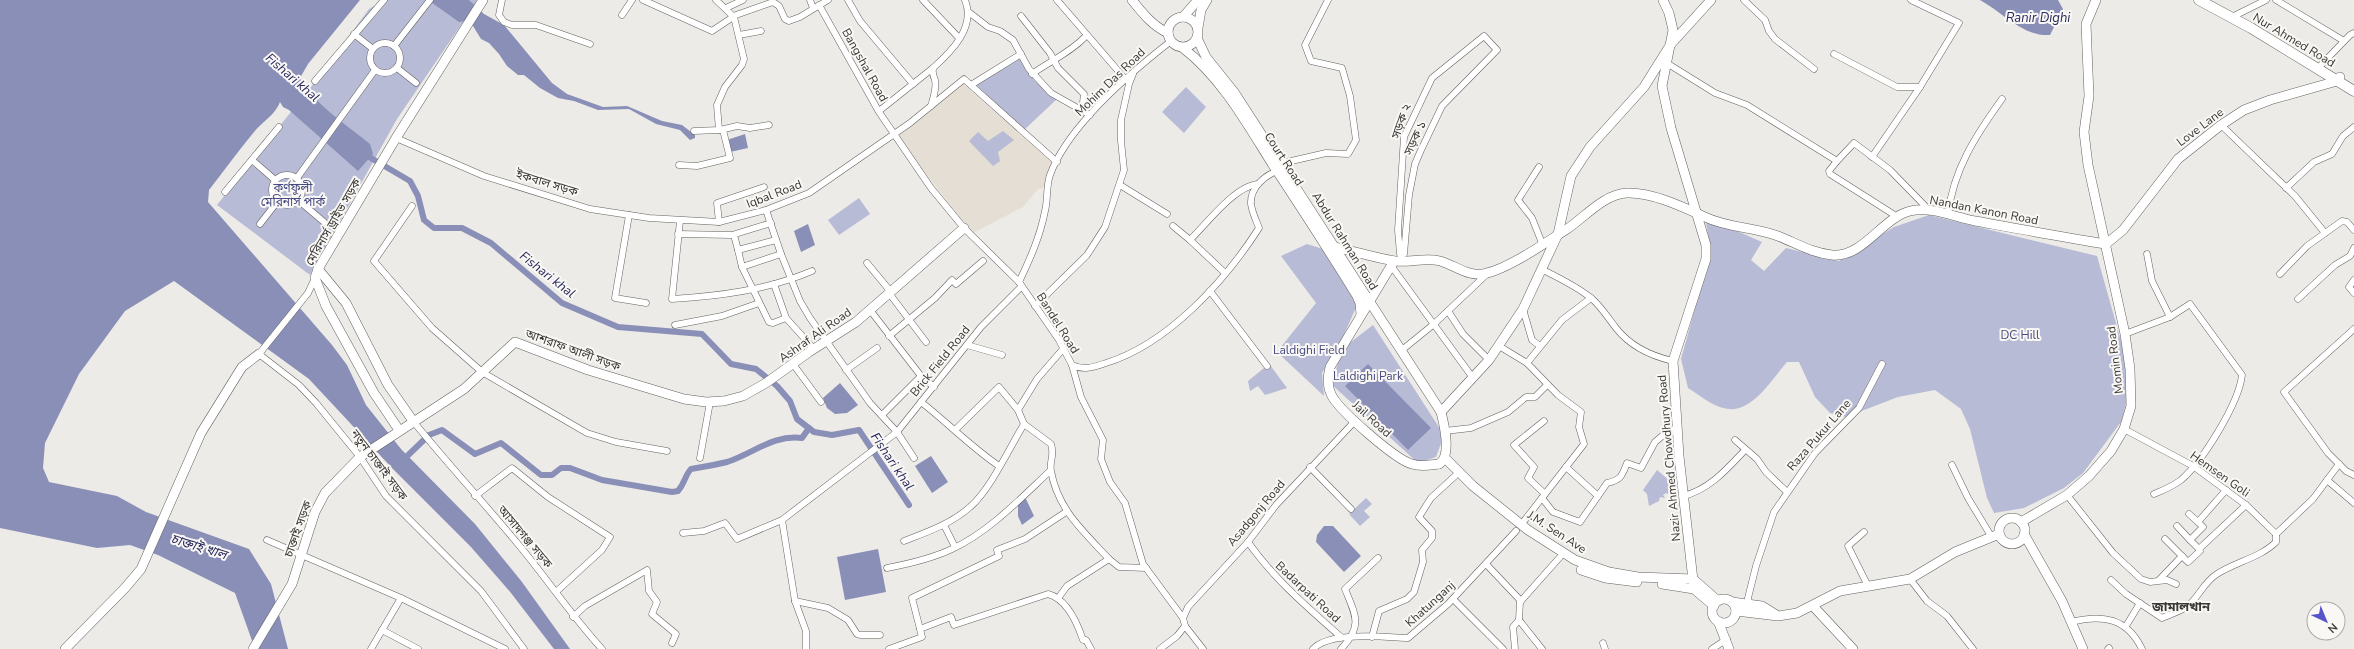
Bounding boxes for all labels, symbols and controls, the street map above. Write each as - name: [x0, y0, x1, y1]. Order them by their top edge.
- water label: Ranir Dighi: [2006, 9, 2071, 27]
- street label: Nur Ahmed Road: [2250, 9, 2338, 71]
- street label: Bangshal Road: [838, 25, 892, 105]
- street label: Mohim Das Road: [1071, 44, 1149, 120]
- water label: Fishari khal: [261, 49, 323, 106]
- street label: সড়ক ২: [1387, 101, 1414, 142]
- street label: Love Lane: [2173, 104, 2227, 150]
- street label: সড়ক ১: [1400, 118, 1430, 159]
- street label: Court Road: [1261, 129, 1307, 189]
- street label: ইকবাল সড়ক: [513, 166, 580, 200]
- street label: মেরিনার্স ড্রাইভ সড়ক: [302, 175, 365, 268]
- street label: Iqbal Road: [744, 176, 804, 212]
- park label: কর্ণফুলী মেরিনার্স পার্ক: [261, 180, 326, 210]
- street label: Abdur Rahman Road: [1308, 189, 1382, 293]
- street label: Nandan Kanon Road: [1928, 192, 2040, 228]
- water label: Fishari khal: [516, 247, 579, 302]
- street label: Bandel Road: [1033, 289, 1083, 357]
- street label: Ashraf Ali Road: [776, 304, 854, 366]
- street label: Brick Field Road: [906, 322, 974, 400]
- street label: আশরাফ আলী সড়ক: [522, 325, 623, 375]
- street label: Momin Road: [2103, 325, 2127, 395]
- park label: DC Hill: [2000, 327, 2040, 343]
- park label: Laldighi Field: [1273, 342, 1345, 358]
- park label: Laldighi Park: [1333, 368, 1404, 384]
- street label: Nazir Ahmed Chowdhury Road: [1654, 374, 1684, 542]
- street label: Jail Road: [1348, 396, 1395, 441]
- street label: Raza Pukur Lane: [1784, 396, 1854, 474]
- street label: নতুন চাক্তাই সড়ক: [346, 425, 411, 504]
- water label: Fishari khal: [866, 429, 918, 494]
- street label: Hemsen Goli: [2187, 447, 2253, 501]
- street label: Asadgonj Road: [1223, 476, 1289, 550]
- street label: চাক্তাই সড়ক: [280, 498, 316, 560]
- street label: আসাদগঞ্জ সড়ক: [494, 502, 556, 572]
- street label: J.M. Sen Ave: [1524, 506, 1589, 557]
- water label: চাক্তাই খাল: [169, 530, 231, 565]
- street label: Badarpati Road: [1272, 558, 1344, 626]
- street label: Khatunganj: [1402, 577, 1458, 631]
- district label: জামালখান: [2151, 598, 2211, 616]
- north arrow: [2306, 601, 2346, 641]
- text: N: [2324, 620, 2341, 636]

